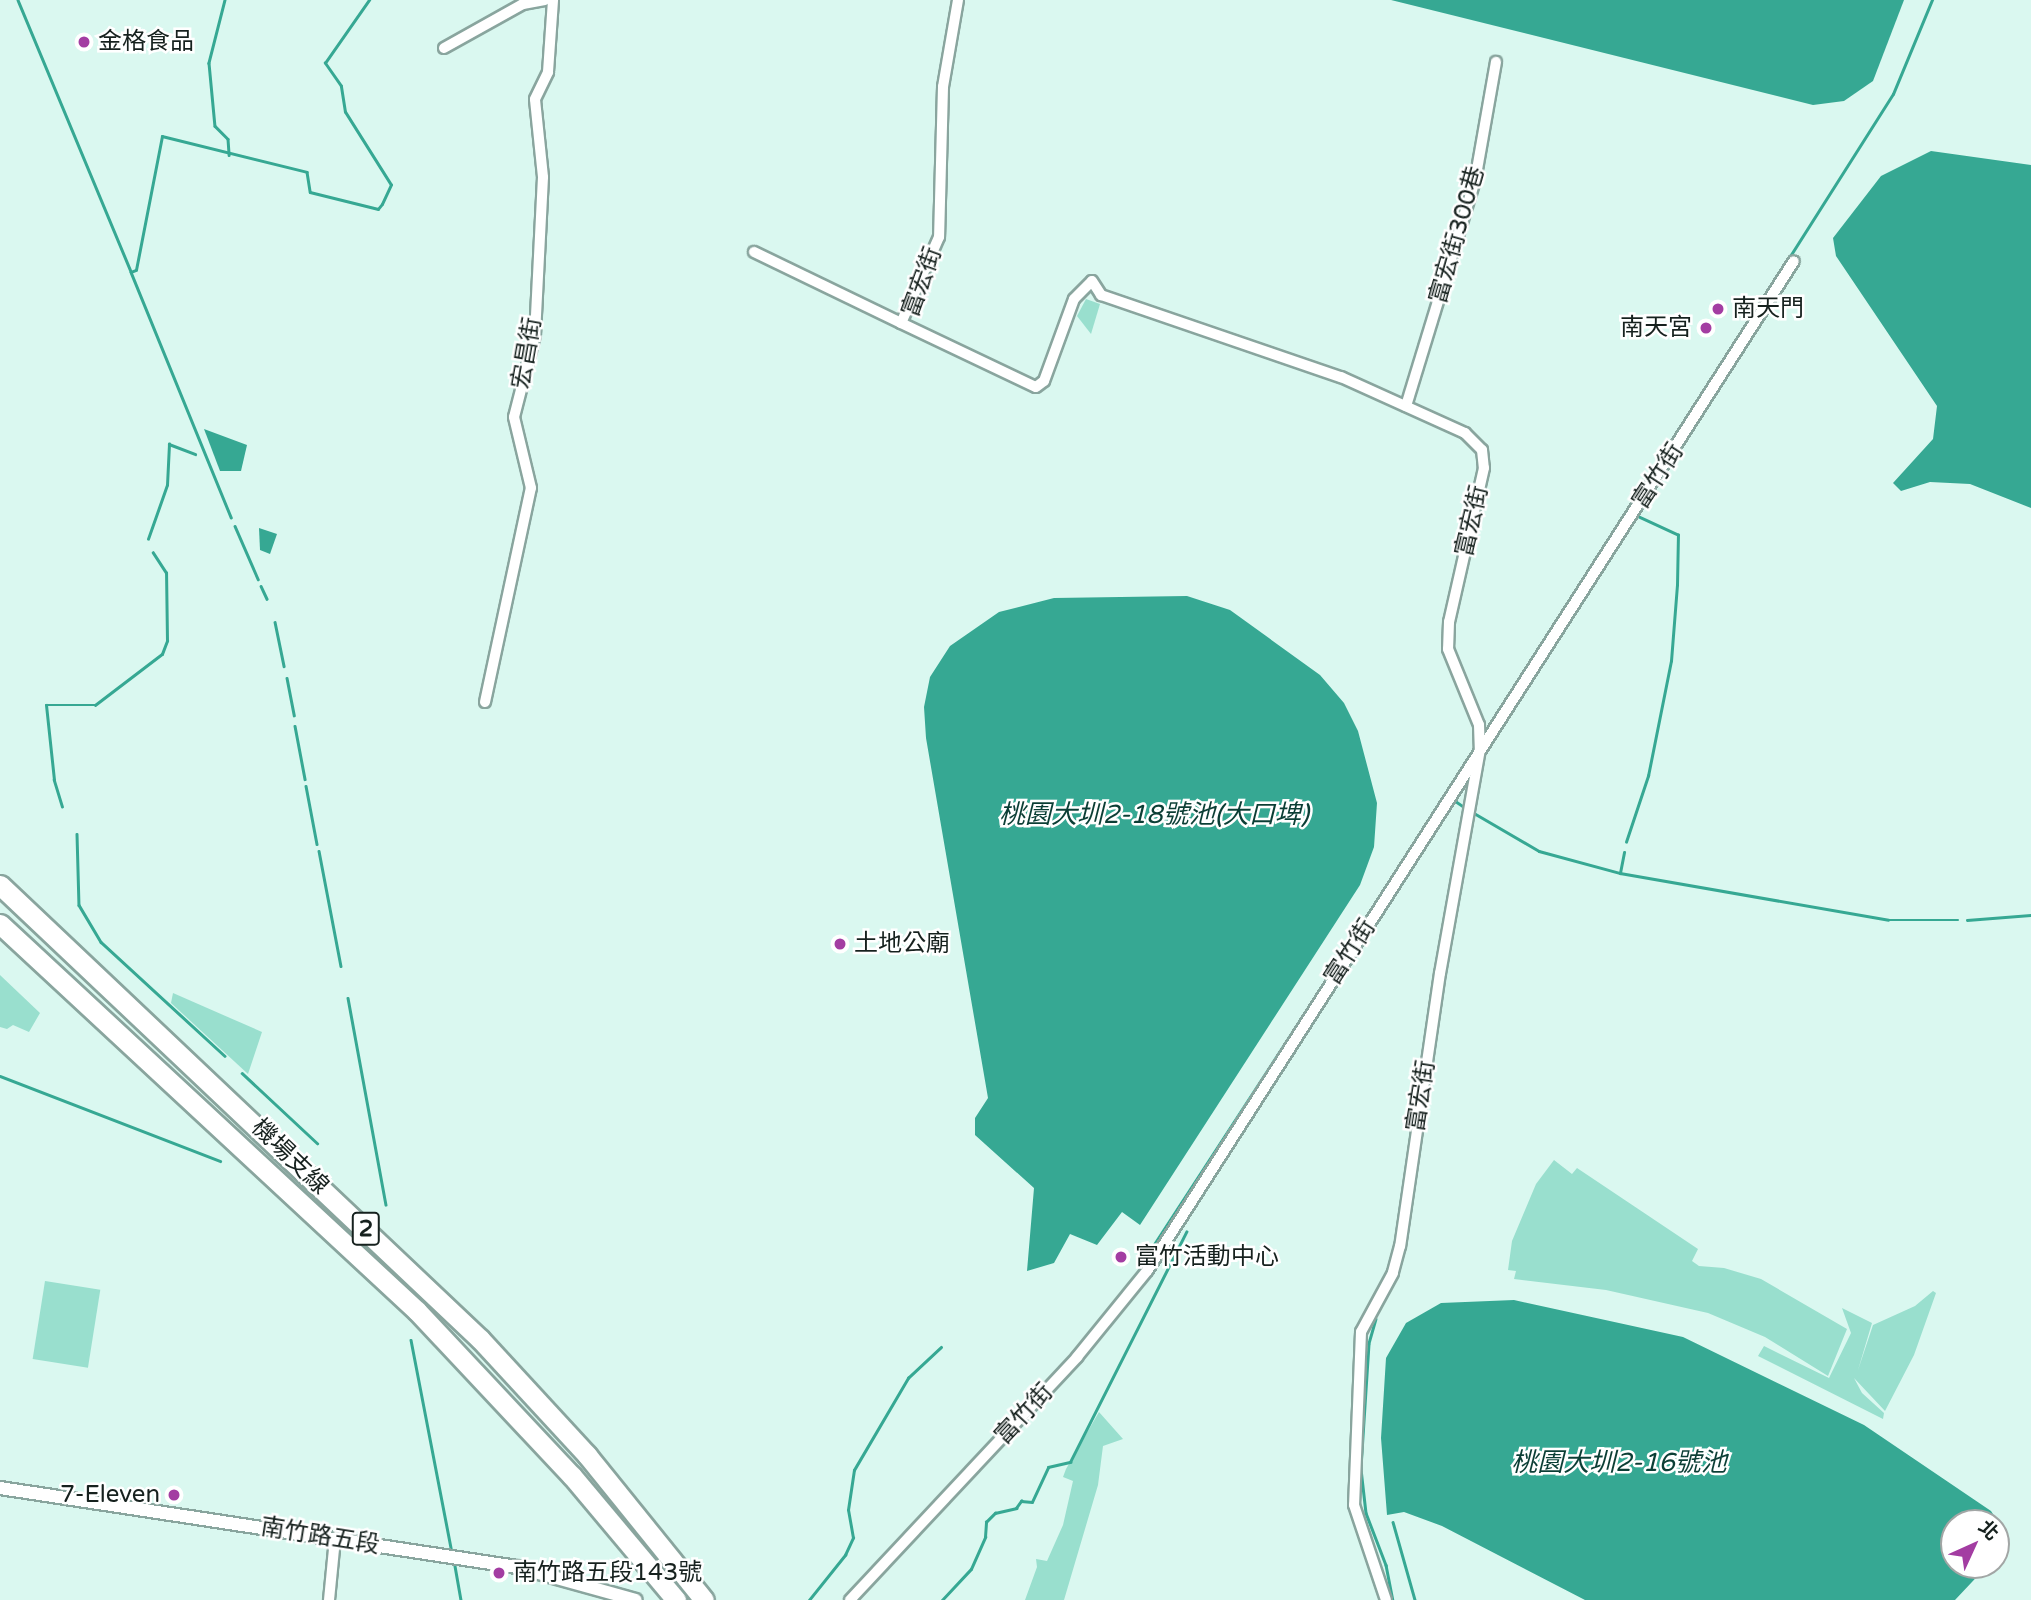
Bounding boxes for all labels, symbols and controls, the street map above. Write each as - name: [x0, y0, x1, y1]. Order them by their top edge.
- place label: 金格食品: [98, 28, 194, 56]
- marker: 金格食品: [76, 34, 92, 50]
- street label: 富宏街300巷: [1424, 163, 1490, 307]
- street label: 富宏街: [896, 243, 948, 321]
- place label: 南天門: [1732, 295, 1804, 323]
- marker: 南天門: [1710, 301, 1726, 317]
- place label: 南天宮: [1620, 314, 1692, 342]
- street label: 宏昌街: [507, 315, 547, 391]
- marker: 南天宮: [1698, 320, 1714, 336]
- street label: 富竹街: [1626, 438, 1690, 514]
- street label: 富宏街: [1450, 483, 1494, 559]
- water label: 桃園大圳2-18號池(大口埤): [999, 799, 1309, 831]
- street label: 富竹街: [1318, 914, 1382, 990]
- place label: 土地公廟: [854, 930, 950, 958]
- marker: 土地公廟: [832, 936, 848, 952]
- street label: 富宏街: [1401, 1058, 1441, 1134]
- street label: 機場支線: [245, 1113, 335, 1201]
- road number: 2: [350, 1210, 382, 1248]
- place label: 富竹活動中心: [1135, 1243, 1279, 1271]
- marker: 富竹活動中心: [1113, 1249, 1129, 1265]
- street label: 富竹街: [989, 1378, 1059, 1450]
- water label: 桃園大圳2-16號池: [1511, 1447, 1727, 1479]
- place label: 7-Eleven: [60, 1481, 160, 1509]
- marker: 7-Eleven: [166, 1487, 182, 1503]
- north arrow: [1940, 1509, 2010, 1579]
- street label: 南竹路五段: [258, 1512, 382, 1560]
- text: 北: [1974, 1516, 2003, 1545]
- place label: 南竹路五段143號: [513, 1559, 702, 1587]
- marker: 南竹路五段143號: [491, 1565, 507, 1581]

